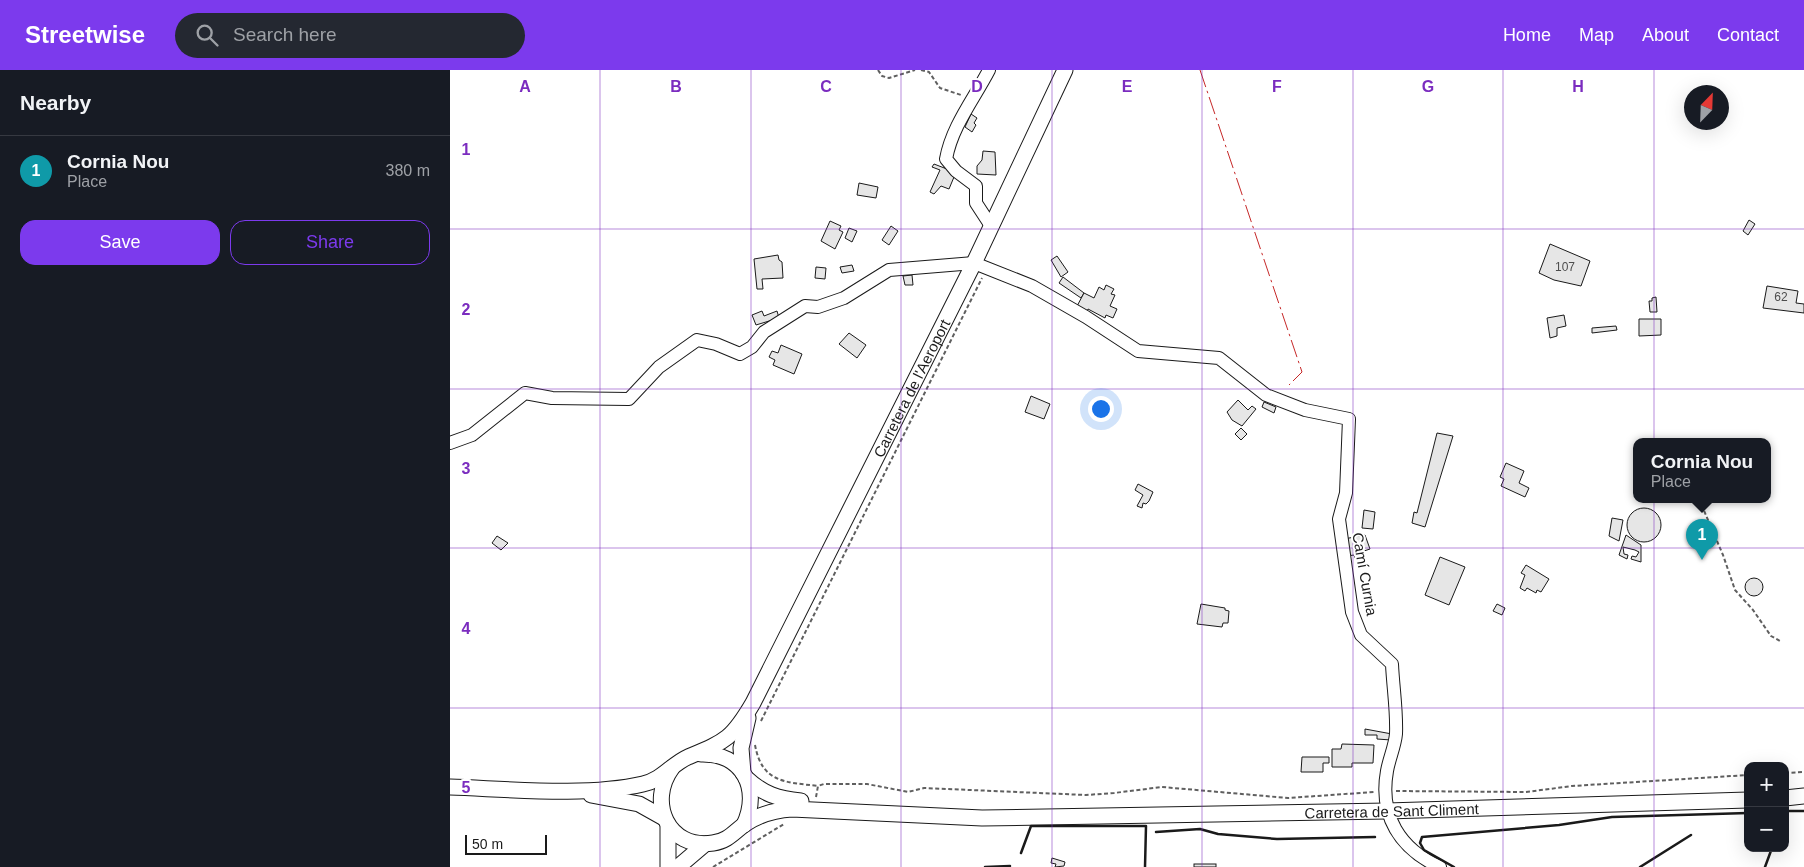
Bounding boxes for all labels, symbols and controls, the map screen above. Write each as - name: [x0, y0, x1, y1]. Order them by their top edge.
- search box: [175, 13, 525, 58]
- text: Streetwise: [25, 21, 145, 48]
- icon: search: [193, 21, 221, 49]
- text: Search here: [233, 24, 337, 45]
- text: Home: [1503, 25, 1551, 45]
- text: Map: [1579, 25, 1614, 45]
- text: About: [1642, 25, 1689, 45]
- text: Contact: [1717, 25, 1779, 45]
- text: A: [519, 78, 531, 95]
- text: B: [670, 78, 682, 95]
- text: C: [820, 78, 832, 95]
- text: D: [971, 78, 983, 95]
- text: E: [1122, 78, 1133, 95]
- text: F: [1272, 78, 1282, 95]
- text: G: [1422, 78, 1434, 95]
- text: H: [1572, 78, 1584, 95]
- north arrow: [1684, 85, 1729, 130]
- text: Nearby: [20, 91, 91, 114]
- text: 1: [462, 141, 471, 158]
- text: Cornia Nou: [67, 151, 169, 172]
- text: 1: [32, 162, 40, 179]
- text: 380 m: [386, 162, 430, 179]
- text: Place: [67, 173, 107, 190]
- button: Save: [20, 220, 220, 265]
- button: Share: [230, 220, 430, 265]
- house number: 107: [1555, 260, 1575, 274]
- house number: 62: [1774, 290, 1788, 304]
- text: 2: [462, 301, 471, 318]
- street label: Carretera de l'Aeroport: [869, 315, 953, 460]
- your location: [1088, 396, 1114, 422]
- popup: [1633, 438, 1771, 503]
- text: Cornia Nou: [1651, 451, 1753, 472]
- text: 3: [462, 460, 471, 477]
- text: Place: [1651, 473, 1691, 490]
- pin: 1: [1686, 519, 1718, 560]
- street label: Camí Curnia: [1349, 531, 1381, 618]
- text: 4: [462, 620, 471, 637]
- map controls: [1744, 762, 1789, 852]
- button: +: [1744, 762, 1789, 807]
- text: 5: [462, 779, 471, 796]
- street label: Carretera de Sant Climent: [1304, 800, 1480, 821]
- button: −: [1744, 807, 1789, 852]
- scale bar: [465, 832, 548, 855]
- text: 50 m: [472, 836, 503, 852]

